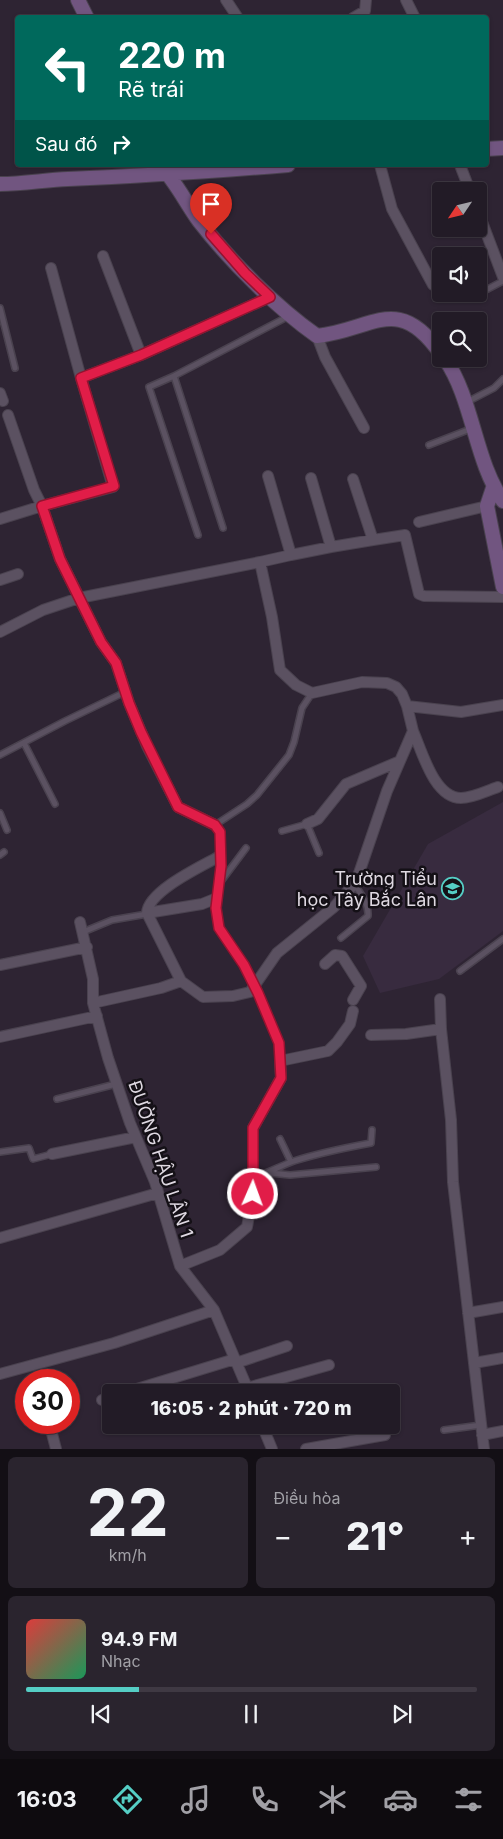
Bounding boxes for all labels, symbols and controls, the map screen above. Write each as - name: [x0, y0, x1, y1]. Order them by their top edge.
- text: 220 m: [118, 34, 226, 76]
- icon: left: [35, 35, 100, 100]
- text: Rẽ trái: [118, 76, 184, 102]
- icon: right: [107, 130, 135, 158]
- text: Sau đó: [35, 133, 97, 156]
- north arrow: [432, 182, 488, 238]
- map controls: [432, 182, 487, 367]
- pin: [190, 183, 232, 234]
- icon: arrive: [197, 190, 225, 218]
- button: sound: [432, 247, 487, 302]
- button: search: [432, 312, 487, 367]
- place label: Trường Tiểu học Tây Bắc Lân: [297, 868, 437, 910]
- school or university icon: Trường Tiểu học Tây Bắc Lân: [441, 876, 465, 900]
- street label: ĐƯỜNG HẬU LÂN 1: [124, 1077, 199, 1240]
- position arrow: [226, 1167, 278, 1219]
- speed limit sign: 30: [15, 1369, 80, 1434]
- text: 16:05 · 2 phút · 720 m: [150, 1397, 352, 1420]
- text: 22: [87, 1473, 169, 1552]
- text: Điều hòa: [274, 1488, 340, 1508]
- text: 21°: [346, 1513, 405, 1559]
- text: −: [274, 1519, 292, 1553]
- text: +: [458, 1519, 477, 1553]
- text: km/h: [109, 1545, 147, 1565]
- text: 94.9 FM: [101, 1628, 177, 1651]
- text: Nhạc: [101, 1651, 141, 1671]
- icon: previous: [87, 1700, 115, 1728]
- icon: pause: [237, 1700, 265, 1728]
- icon: next: [388, 1700, 416, 1728]
- icon: directions: [110, 1782, 145, 1817]
- icon: music: [178, 1782, 213, 1817]
- icon: phone: [247, 1782, 282, 1817]
- icon: climate: [315, 1782, 350, 1817]
- icon: car: [383, 1782, 418, 1817]
- icon: filters: [451, 1782, 486, 1817]
- text: 16:03: [17, 1786, 77, 1812]

